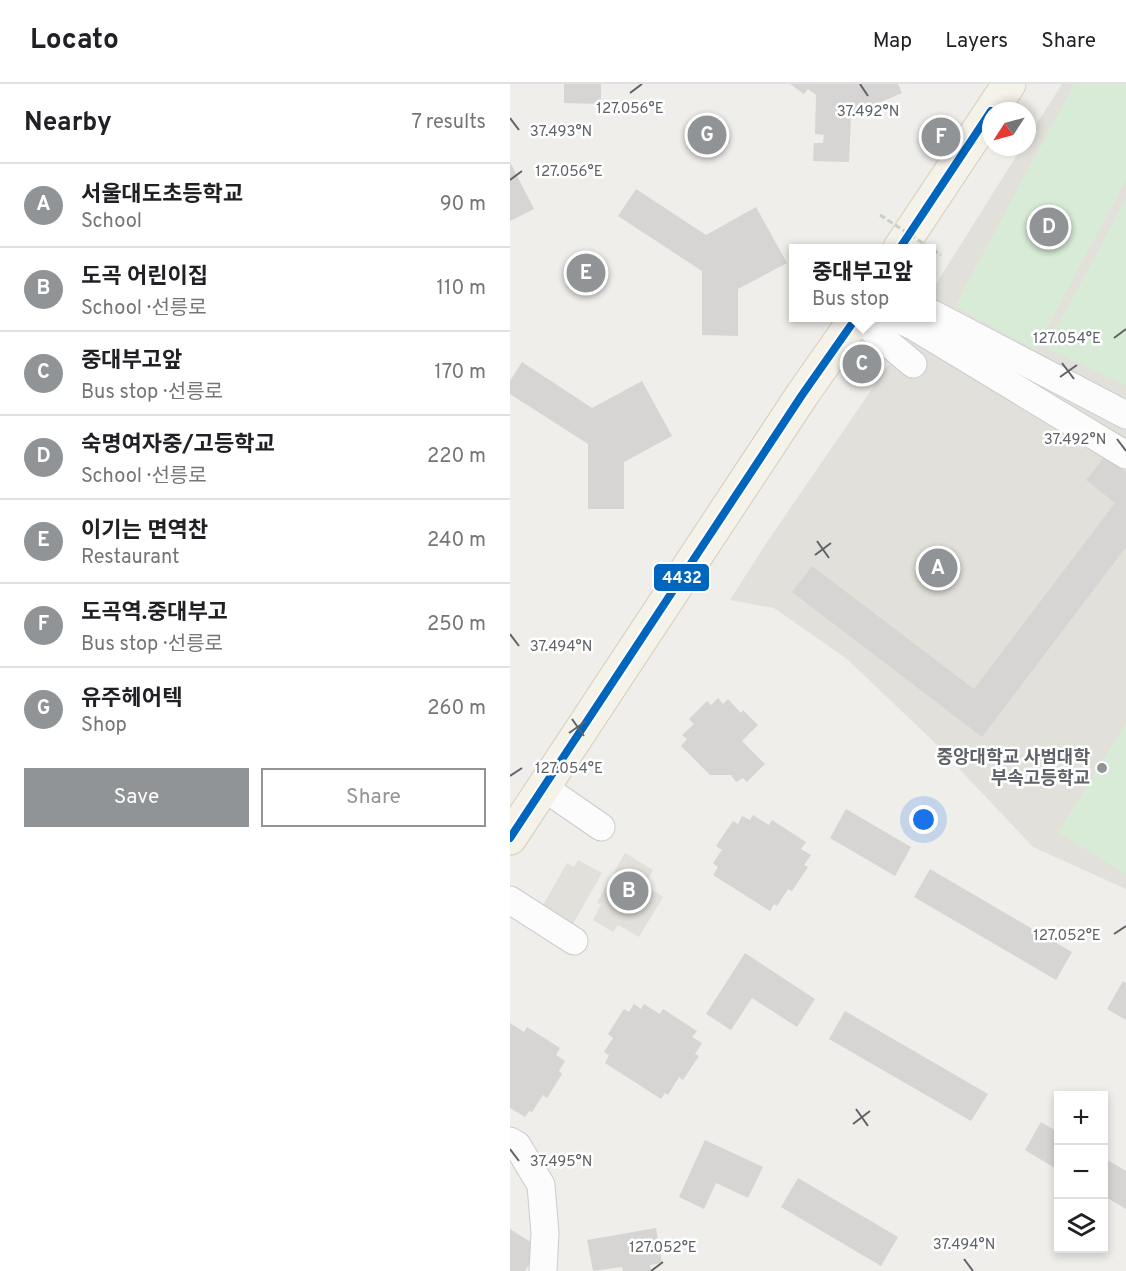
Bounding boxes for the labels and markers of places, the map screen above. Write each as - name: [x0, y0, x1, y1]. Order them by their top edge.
- pin: G: [688, 112, 726, 158]
- pin: F: [922, 115, 960, 160]
- pin: D: [1030, 204, 1068, 250]
- pin: E: [566, 250, 606, 296]
- pin: C: [842, 342, 882, 386]
- pin: A: [918, 546, 958, 590]
- place label: 중앙대학교 사범대학 부속고등학교: [936, 747, 1090, 791]
- marker: 중앙대학교 사범대학 부속고등학교: [1095, 761, 1109, 775]
- pin: B: [610, 868, 648, 914]

